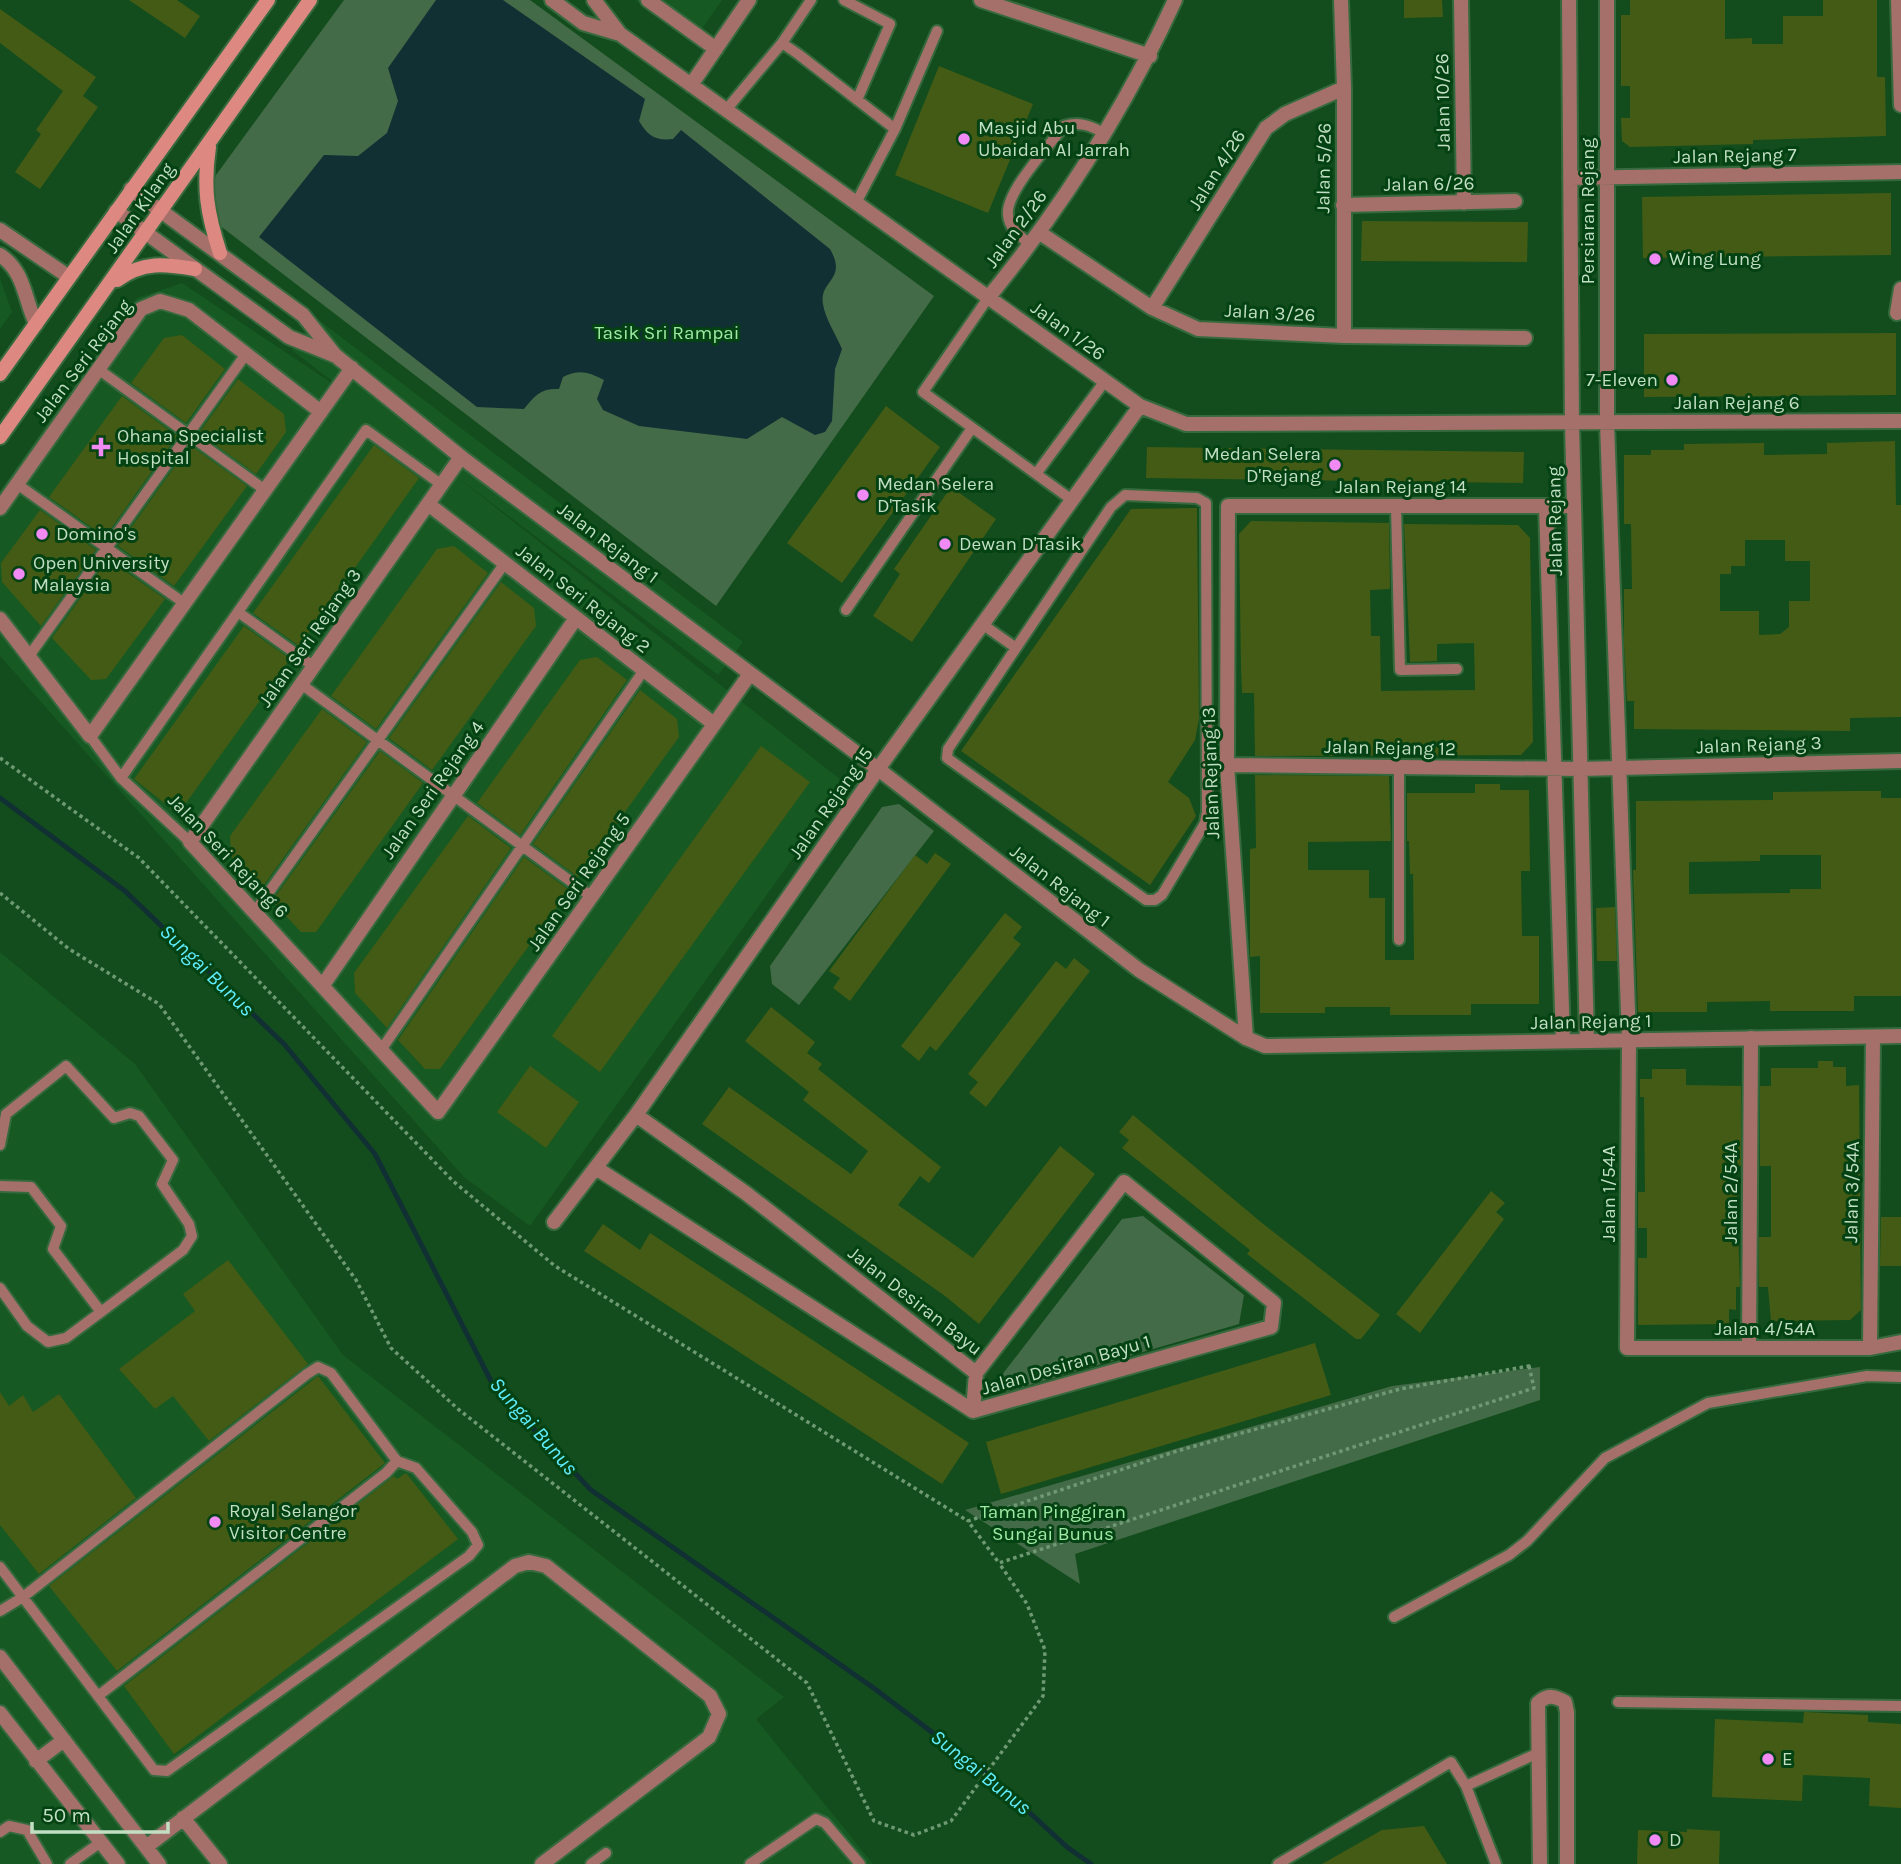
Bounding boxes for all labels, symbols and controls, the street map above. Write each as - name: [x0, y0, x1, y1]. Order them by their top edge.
- street label: Jalan 10/26: [1431, 53, 1455, 151]
- place label: Masjid Abu Ubaidah Al Jarrah: [978, 117, 1130, 161]
- street label: Jalan 5/26: [1312, 122, 1336, 214]
- street label: Jalan 4/26: [1184, 126, 1250, 214]
- marker: Masjid Abu Ubaidah Al Jarrah: [956, 131, 972, 147]
- street label: Persiaran Rejang: [1577, 137, 1599, 284]
- street label: Jalan Rejang 7: [1673, 144, 1797, 168]
- street label: Jalan Kilang: [101, 158, 179, 257]
- street label: Jalan 6/26: [1383, 172, 1475, 196]
- street label: Jalan 2/26: [980, 186, 1052, 272]
- place label: Wing Lung: [1669, 248, 1761, 270]
- marker: Wing Lung: [1647, 251, 1663, 267]
- street label: Jalan Seri Rejang: [30, 295, 137, 427]
- street label: Jalan 1/26: [1027, 297, 1109, 365]
- street label: Jalan 3/26: [1224, 300, 1316, 326]
- park label: Tasik Sri Rampai: [595, 322, 739, 344]
- place label: 7-Eleven: [1586, 369, 1658, 391]
- marker: 7-Eleven: [1664, 372, 1680, 388]
- street label: Jalan Rejang 6: [1674, 392, 1800, 414]
- place label: Ohana Specialist Hospital: [117, 425, 264, 469]
- marker: Ohana Specialist Hospital: [91, 437, 111, 457]
- place label: Medan Selera D'Rejang: [1204, 443, 1321, 487]
- marker: Medan Selera D'Rejang: [1327, 457, 1343, 473]
- street label: Jalan Rejang: [1543, 466, 1567, 576]
- place label: Medan Selera D'Tasik: [877, 473, 994, 517]
- street label: Jalan Rejang 14: [1335, 476, 1467, 498]
- marker: Medan Selera D'Tasik: [855, 487, 871, 503]
- street label: Jalan Rejang 1: [553, 498, 663, 588]
- place label: Domino's: [56, 523, 137, 545]
- marker: Domino's: [34, 526, 50, 542]
- place label: Dewan D'Tasik: [959, 533, 1082, 555]
- marker: Dewan D'Tasik: [937, 536, 953, 552]
- street label: Jalan Seri Rejang 2: [512, 540, 654, 658]
- place label: Open University Malaysia: [33, 552, 170, 596]
- street label: Jalan Seri Rejang 3: [254, 565, 366, 711]
- marker: Open University Malaysia: [11, 566, 27, 582]
- street label: Jalan Rejang 13: [1198, 707, 1224, 839]
- street label: Jalan Seri Rejang 4: [377, 716, 489, 863]
- street label: Jalan Rejang 3: [1696, 732, 1822, 758]
- street label: Jalan Rejang 12: [1324, 736, 1456, 760]
- street label: Jalan Rejang 15: [784, 743, 878, 863]
- street label: Jalan Seri Rejang 6: [163, 790, 293, 922]
- street label: Jalan Seri Rejang 5: [523, 809, 635, 955]
- street label: Jalan Rejang 1: [1006, 840, 1114, 932]
- water label: Sungai Bunus: [155, 919, 259, 1021]
- street label: Jalan Rejang 1: [1530, 1010, 1652, 1034]
- street label: Jalan 3/54A: [1840, 1141, 1864, 1243]
- street label: Jalan 2/54A: [1720, 1142, 1742, 1244]
- street label: Jalan 1/54A: [1598, 1146, 1620, 1242]
- street label: Jalan Desiran Bayu: [844, 1242, 986, 1360]
- street label: Jalan 4/54A: [1715, 1318, 1816, 1340]
- street label: Jalan Desiran Bayu 1: [979, 1330, 1153, 1400]
- water label: Sungai Bunus: [485, 1372, 583, 1480]
- place label: Royal Selangor Visitor Centre: [229, 1500, 357, 1544]
- park label: Taman Pinggiran Sungai Bunus: [980, 1501, 1126, 1545]
- marker: Royal Selangor Visitor Centre: [207, 1514, 223, 1530]
- water label: Sungai Bunus: [926, 1724, 1036, 1820]
- place label: E: [1782, 1748, 1793, 1770]
- marker: E: [1760, 1751, 1776, 1767]
- scale bar: [32, 1790, 168, 1834]
- text: 50 m: [42, 1803, 91, 1827]
- place label: D: [1669, 1829, 1682, 1851]
- marker: D: [1647, 1832, 1663, 1848]

